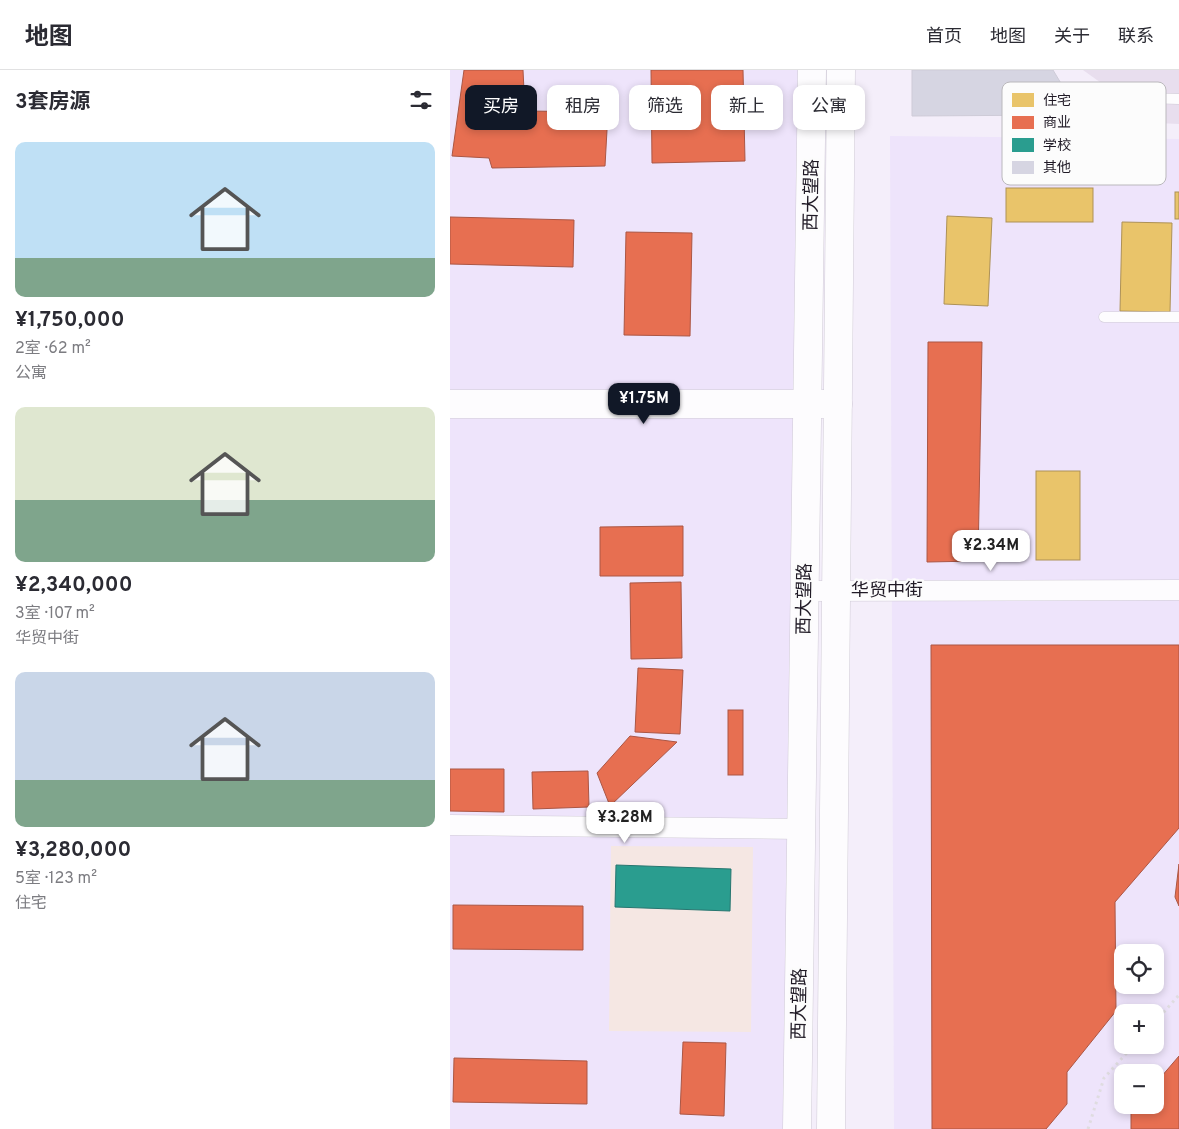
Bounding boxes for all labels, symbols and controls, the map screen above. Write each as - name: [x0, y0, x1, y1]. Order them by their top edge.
- text: 地图: [25, 23, 73, 53]
- text: 首页: [926, 26, 962, 49]
- text: 地图: [990, 26, 1026, 49]
- text: 关于: [1054, 26, 1090, 49]
- text: 联系: [1118, 26, 1154, 49]
- legend: [1002, 82, 1166, 185]
- chip: 买房: [465, 85, 537, 130]
- chip: 租房: [547, 85, 619, 130]
- chip: 筛选: [629, 85, 701, 130]
- chip: 新上: [711, 85, 783, 130]
- chip: 公寓: [793, 85, 865, 130]
- icon: filters: [407, 86, 435, 114]
- text: 3套房源: [15, 89, 91, 116]
- text: 住宅: [1043, 93, 1071, 110]
- text: 商业: [1043, 115, 1071, 132]
- text: 学校: [1043, 137, 1071, 155]
- street label: 西大望路: [800, 159, 825, 231]
- text: 其他: [1043, 160, 1071, 177]
- icon: home: [180, 174, 270, 264]
- text: ¥1,750,000: [15, 307, 124, 334]
- text: 2室 · 62 m²: [15, 339, 91, 359]
- text: 公寓: [15, 364, 47, 384]
- pin: ¥1.75M: [603, 382, 685, 425]
- text: ¥1.75M: [619, 389, 669, 409]
- icon: home: [180, 439, 270, 529]
- pin: ¥2.34M: [950, 530, 1032, 572]
- text: ¥2.34M: [963, 536, 1019, 556]
- street label: 西大望路: [793, 563, 818, 635]
- text: ¥2,340,000: [15, 572, 133, 599]
- street label: 华贸中街: [851, 580, 923, 603]
- text: 3室 · 107 m²: [15, 604, 95, 624]
- text: 华贸中街: [15, 629, 79, 649]
- icon: home: [180, 704, 270, 794]
- pin: ¥3.28M: [584, 802, 666, 844]
- text: ¥3.28M: [597, 808, 653, 828]
- text: ¥3,280,000: [15, 837, 131, 864]
- text: 5室 · 123 m²: [15, 869, 97, 889]
- text: 住宅: [15, 894, 47, 914]
- map controls: [1114, 944, 1164, 1114]
- button: locate: [1114, 944, 1164, 994]
- street label: 西大望路: [788, 968, 813, 1040]
- button: +: [1114, 1004, 1164, 1054]
- button: −: [1114, 1064, 1164, 1114]

